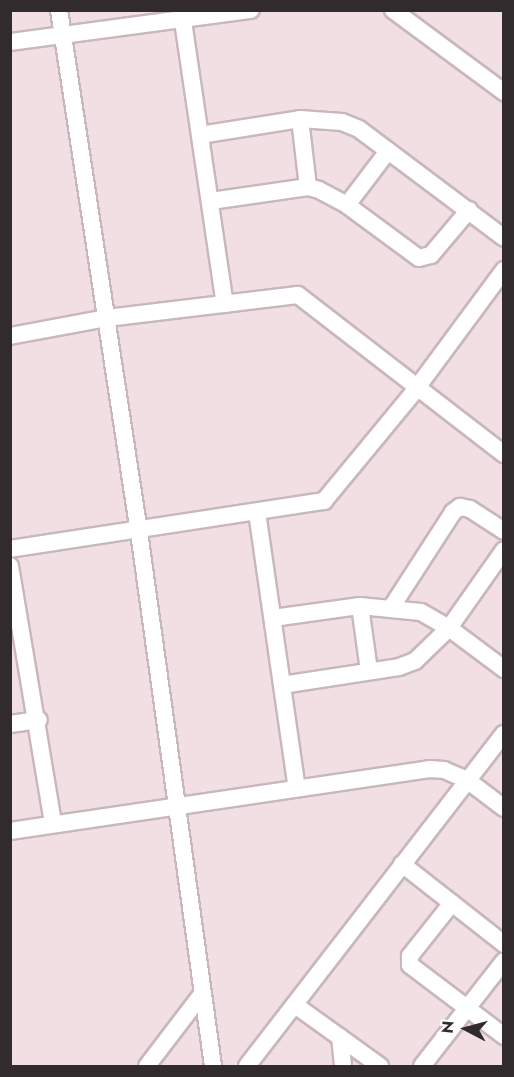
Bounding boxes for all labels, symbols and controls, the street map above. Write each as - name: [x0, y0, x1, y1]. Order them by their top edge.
- north arrow: [436, 999, 496, 1059]
- text: N: [435, 1020, 460, 1035]

